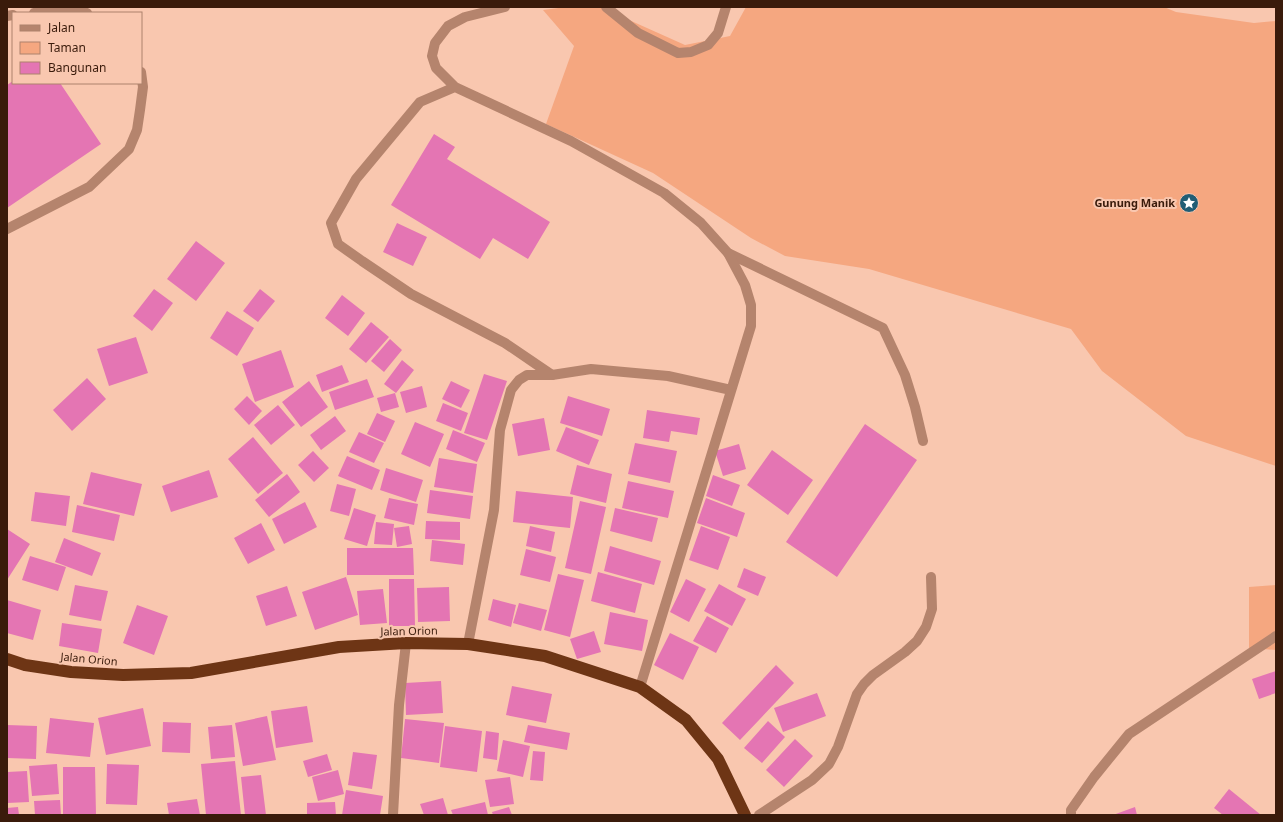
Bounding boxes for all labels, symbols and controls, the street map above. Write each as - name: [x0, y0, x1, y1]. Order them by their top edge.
- legend: [12, 12, 142, 84]
- text: Jalan: [47, 19, 75, 36]
- text: Taman: [48, 39, 86, 56]
- text: Bangunan: [48, 59, 106, 76]
- place icon: Gunung Manik: [1178, 192, 1200, 214]
- place label: Gunung Manik: [1094, 195, 1175, 210]
- street label: Jalan Orion: [379, 623, 438, 639]
- street label: Jalan Orion: [59, 648, 118, 668]

